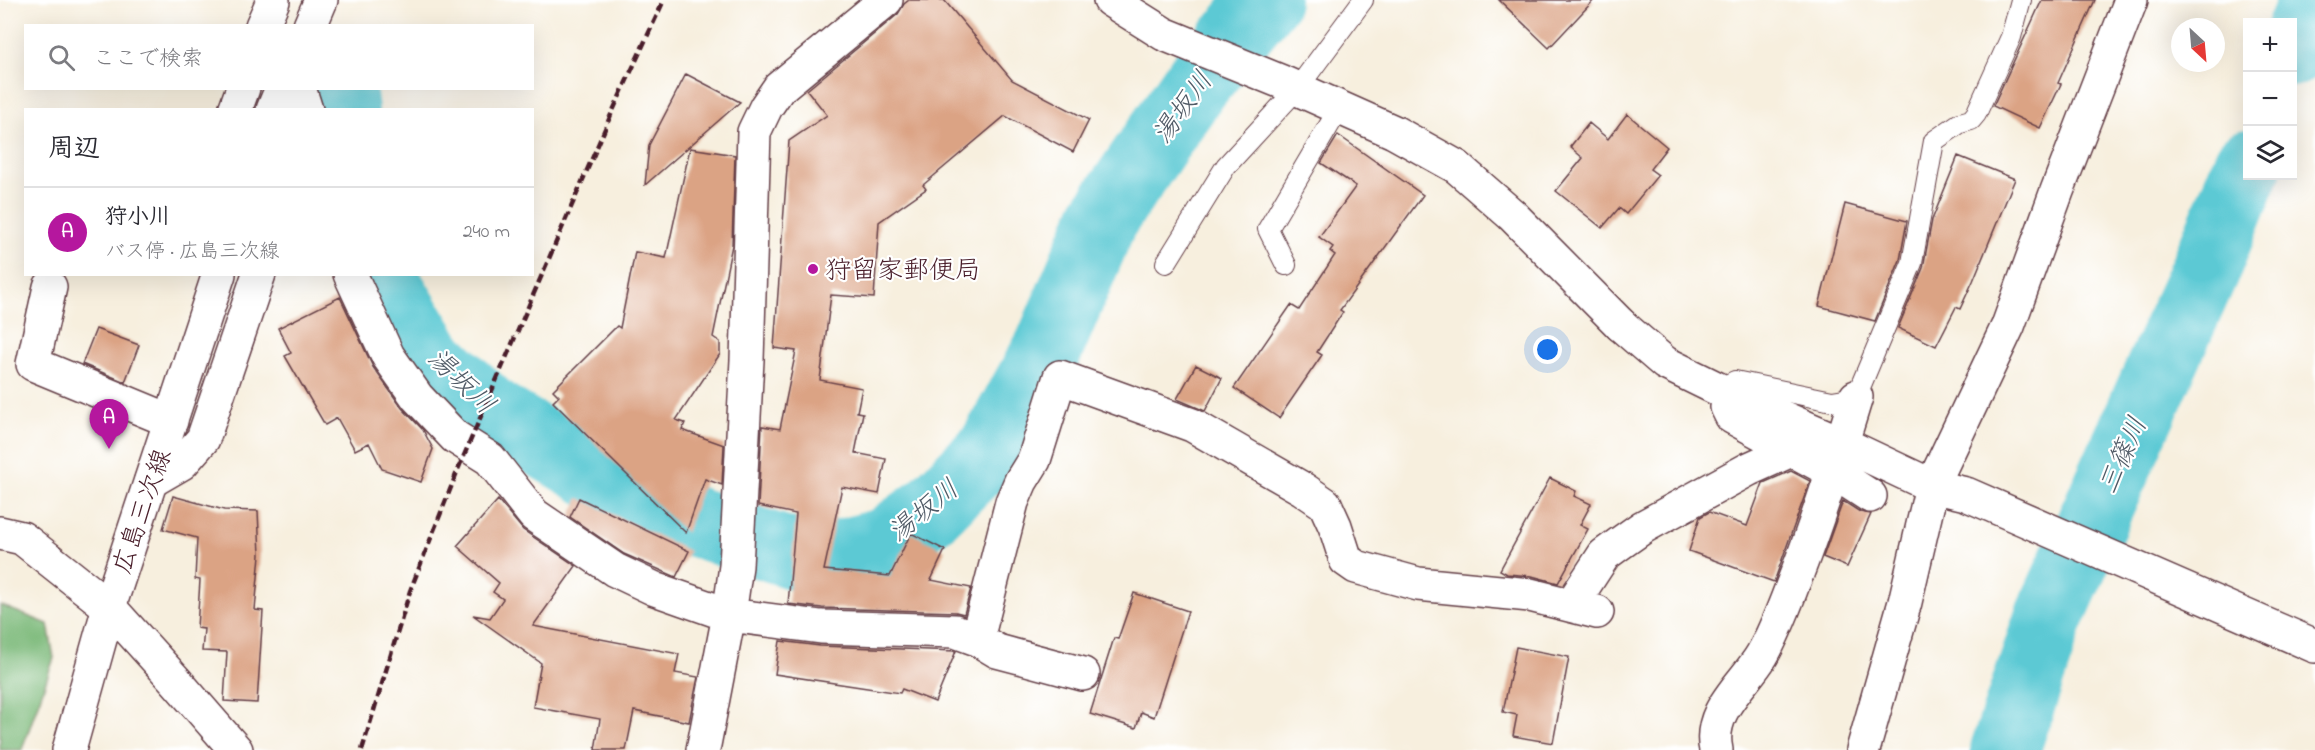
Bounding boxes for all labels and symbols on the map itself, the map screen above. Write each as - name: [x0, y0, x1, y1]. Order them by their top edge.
- north arrow: [2171, 18, 2225, 72]
- water label: 湯坂川: [1144, 64, 1224, 153]
- place label: 狩留家郵便局: [825, 253, 981, 291]
- marker: 狩留家郵便局: [806, 262, 820, 276]
- your location: [1533, 335, 1562, 364]
- water label: 湯坂川: [418, 341, 503, 425]
- pin: A: [90, 400, 128, 449]
- water label: 三篠川: [2090, 411, 2159, 501]
- street label: 広島三次線: [105, 444, 183, 580]
- water label: 湯坂川: [881, 471, 968, 553]

